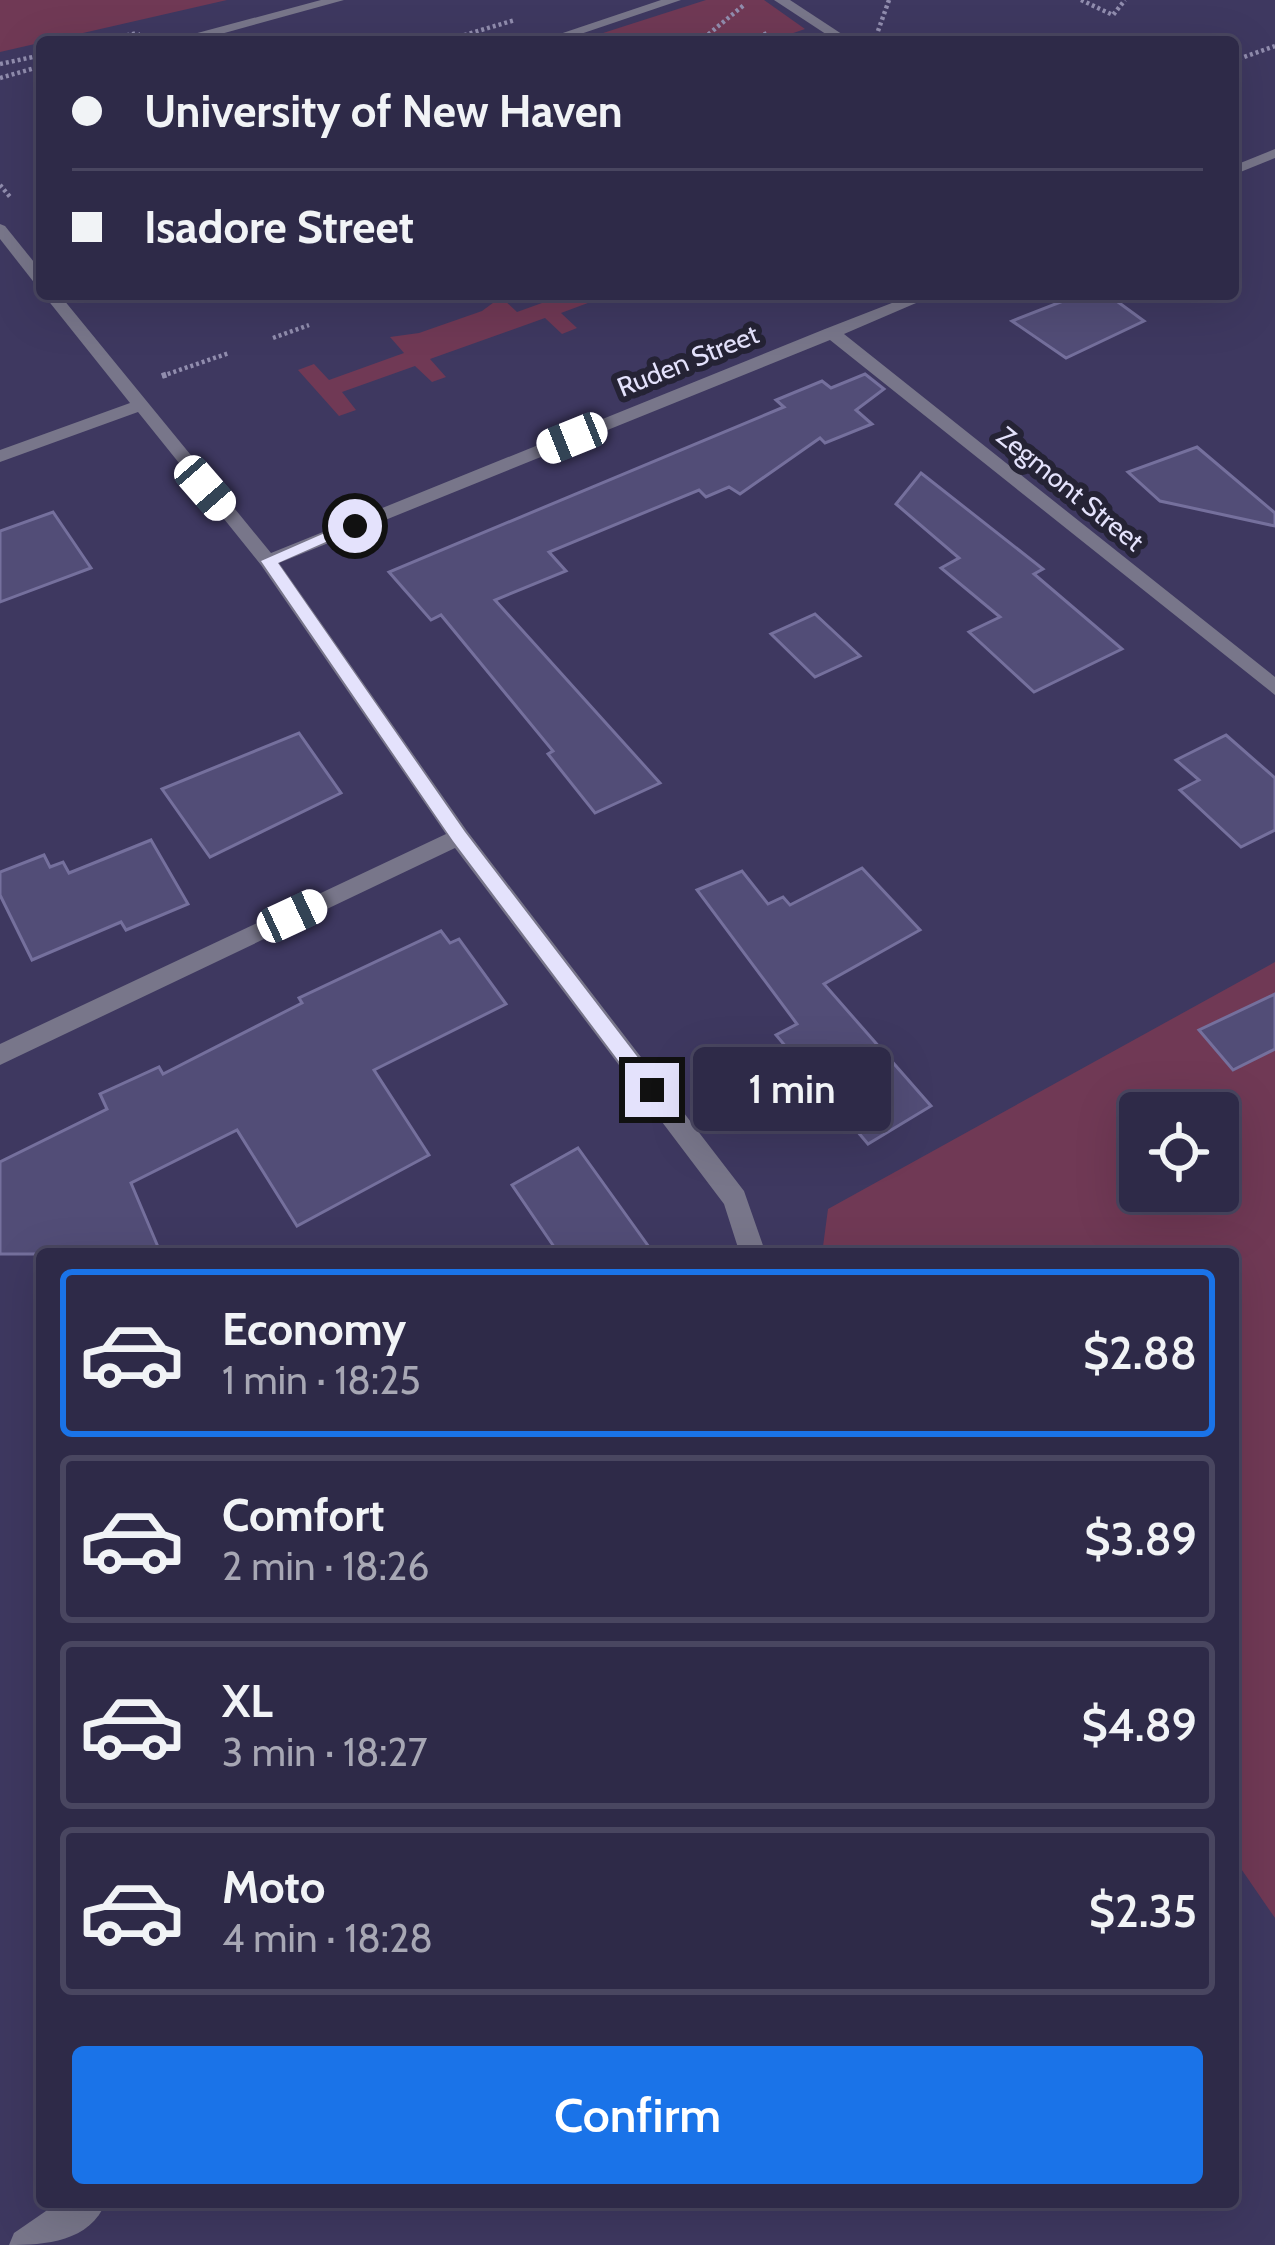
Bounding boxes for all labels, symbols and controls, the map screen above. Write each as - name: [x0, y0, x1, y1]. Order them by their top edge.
- text: University of New Haven: [144, 84, 623, 138]
- text: Isadore Street: [144, 200, 414, 254]
- street label: Ruden Street: [612, 317, 763, 404]
- car: [532, 408, 612, 468]
- street label: Zegmont Street: [990, 419, 1150, 558]
- car: [168, 449, 242, 527]
- route start: [328, 499, 382, 553]
- car: [252, 884, 332, 948]
- callout: 1 min: [694, 1048, 892, 1132]
- route end: [625, 1063, 679, 1117]
- text: 1 min: [748, 1065, 836, 1113]
- map controls: [1119, 1092, 1239, 1212]
- button: locate: [1119, 1092, 1239, 1212]
- icon: car: [78, 1299, 186, 1407]
- text: Economy: [222, 1302, 406, 1356]
- text: $2.88: [1083, 1326, 1197, 1380]
- text: 1 min · 18:25: [222, 1356, 421, 1404]
- icon: car: [78, 1485, 186, 1593]
- text: Comfort: [222, 1488, 385, 1542]
- text: $3.89: [1084, 1512, 1197, 1566]
- text: 2 min · 18:26: [222, 1542, 429, 1590]
- icon: car: [78, 1671, 186, 1779]
- text: XL: [222, 1674, 273, 1728]
- text: $4.89: [1081, 1698, 1197, 1752]
- text: 3 min · 18:27: [222, 1728, 428, 1776]
- icon: car: [78, 1857, 186, 1965]
- text: Moto: [222, 1860, 325, 1914]
- text: $2.35: [1089, 1884, 1197, 1938]
- text: 4 min · 18:28: [222, 1914, 433, 1962]
- button: Confirm: [72, 2046, 1203, 2184]

